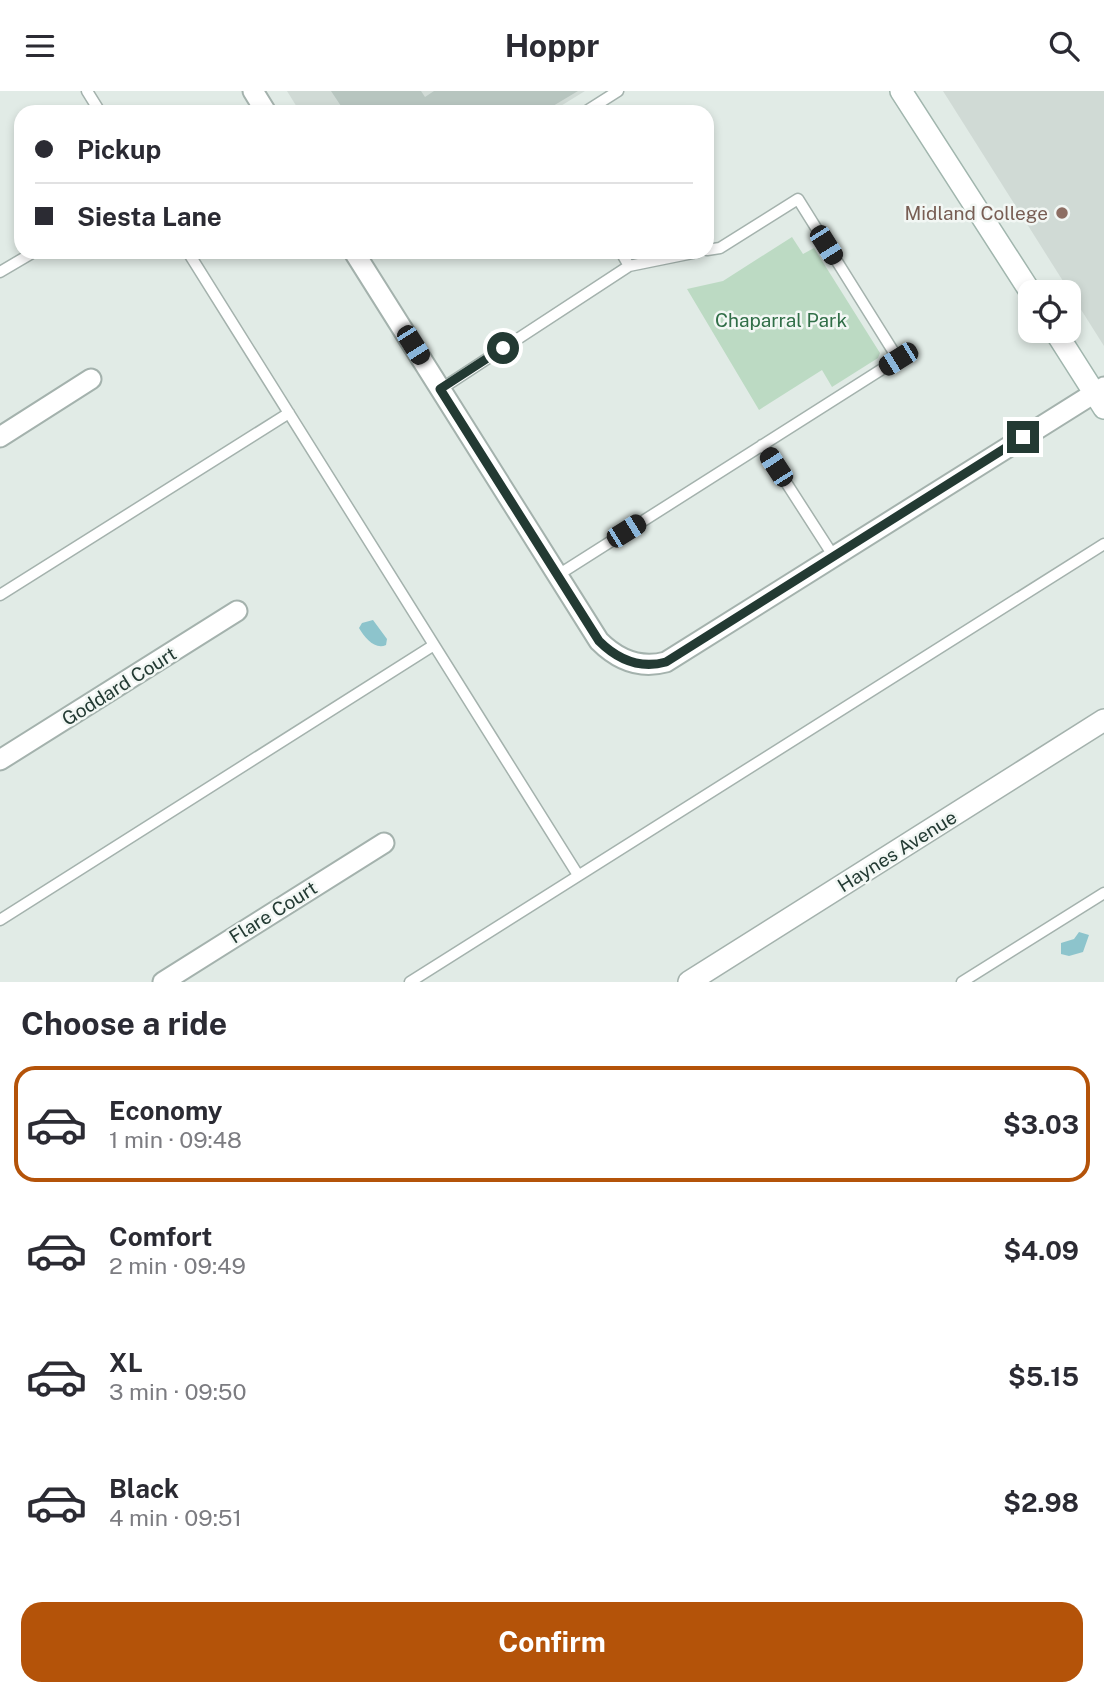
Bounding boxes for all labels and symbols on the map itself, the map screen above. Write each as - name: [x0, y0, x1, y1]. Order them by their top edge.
- place label: Midland College: [904, 202, 1048, 224]
- marker: Midland College: [1054, 205, 1070, 221]
- car: [806, 222, 847, 268]
- park label: Chaparral Park: [715, 309, 847, 331]
- car: [393, 322, 434, 368]
- route start: [487, 332, 519, 364]
- car: [875, 339, 922, 379]
- route end: [1007, 421, 1039, 453]
- car: [756, 444, 797, 490]
- car: [603, 511, 650, 551]
- street label: Goddard Court: [58, 642, 180, 730]
- street label: Haynes Avenue: [834, 806, 960, 896]
- street label: Flare Court: [225, 876, 321, 948]

